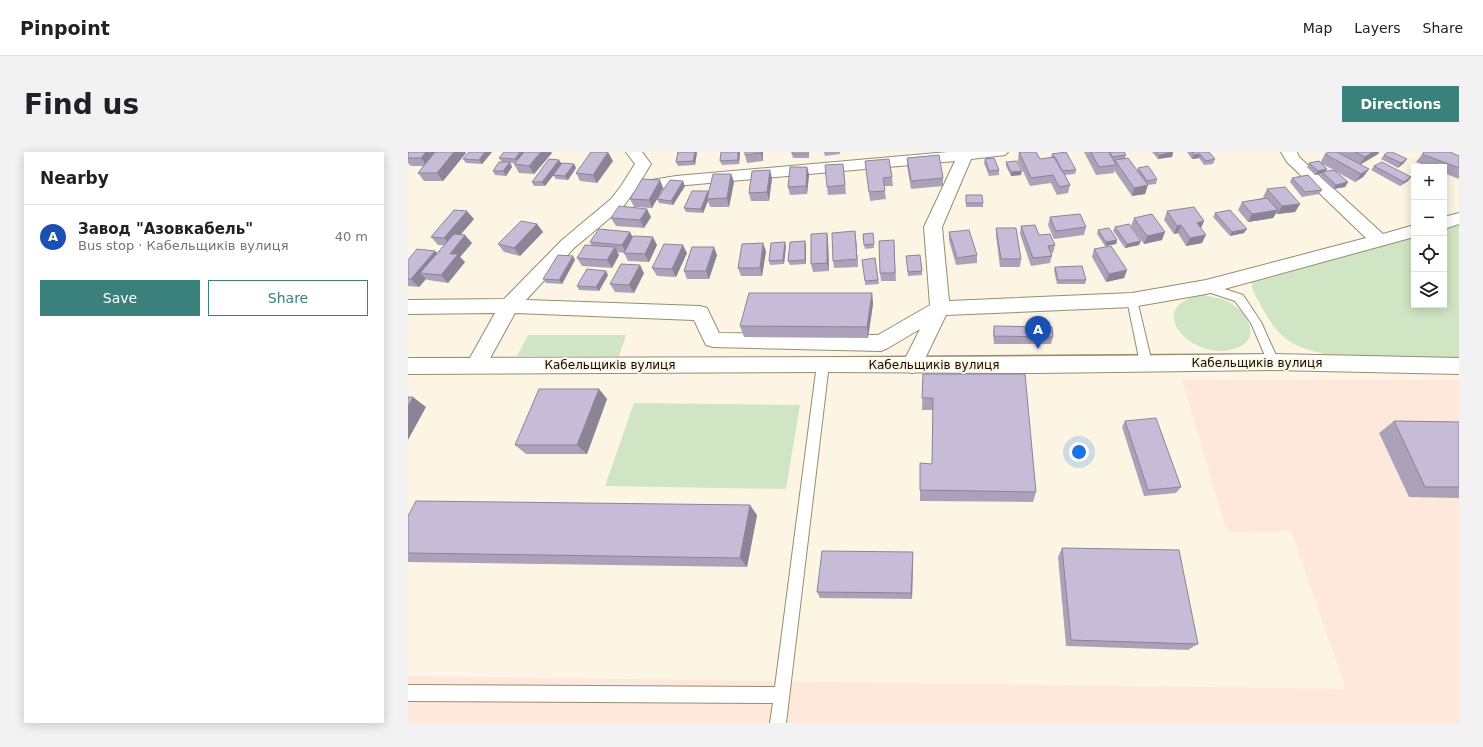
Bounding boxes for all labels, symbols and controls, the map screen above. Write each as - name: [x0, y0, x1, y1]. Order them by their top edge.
- text: Pinpoint: [20, 17, 110, 39]
- text: Map: [1303, 20, 1332, 36]
- text: Layers: [1354, 20, 1401, 36]
- text: Share: [1423, 20, 1463, 36]
- button: Directions: [1342, 86, 1459, 122]
- text: Find us: [24, 88, 139, 121]
- map controls: [1411, 164, 1447, 308]
- button: +: [1411, 164, 1447, 200]
- text: Nearby: [40, 168, 109, 188]
- button: −: [1411, 200, 1447, 236]
- text: Завод "Азовкабель": [78, 220, 253, 238]
- text: A: [48, 229, 58, 244]
- text: 40 m: [335, 229, 368, 244]
- button: locate: [1411, 236, 1447, 272]
- text: Bus stop · Кабельщиків вулиця: [78, 238, 288, 253]
- button: layers: [1411, 272, 1447, 308]
- button: Save: [40, 280, 200, 316]
- button: Share: [208, 280, 368, 316]
- pin: A: [1025, 316, 1051, 349]
- street label: Кабельщиків вулиця: [1192, 356, 1323, 370]
- street label: Кабельщиків вулиця: [545, 358, 676, 372]
- street label: Кабельщиків вулиця: [869, 358, 1000, 372]
- your location: [1069, 442, 1089, 462]

